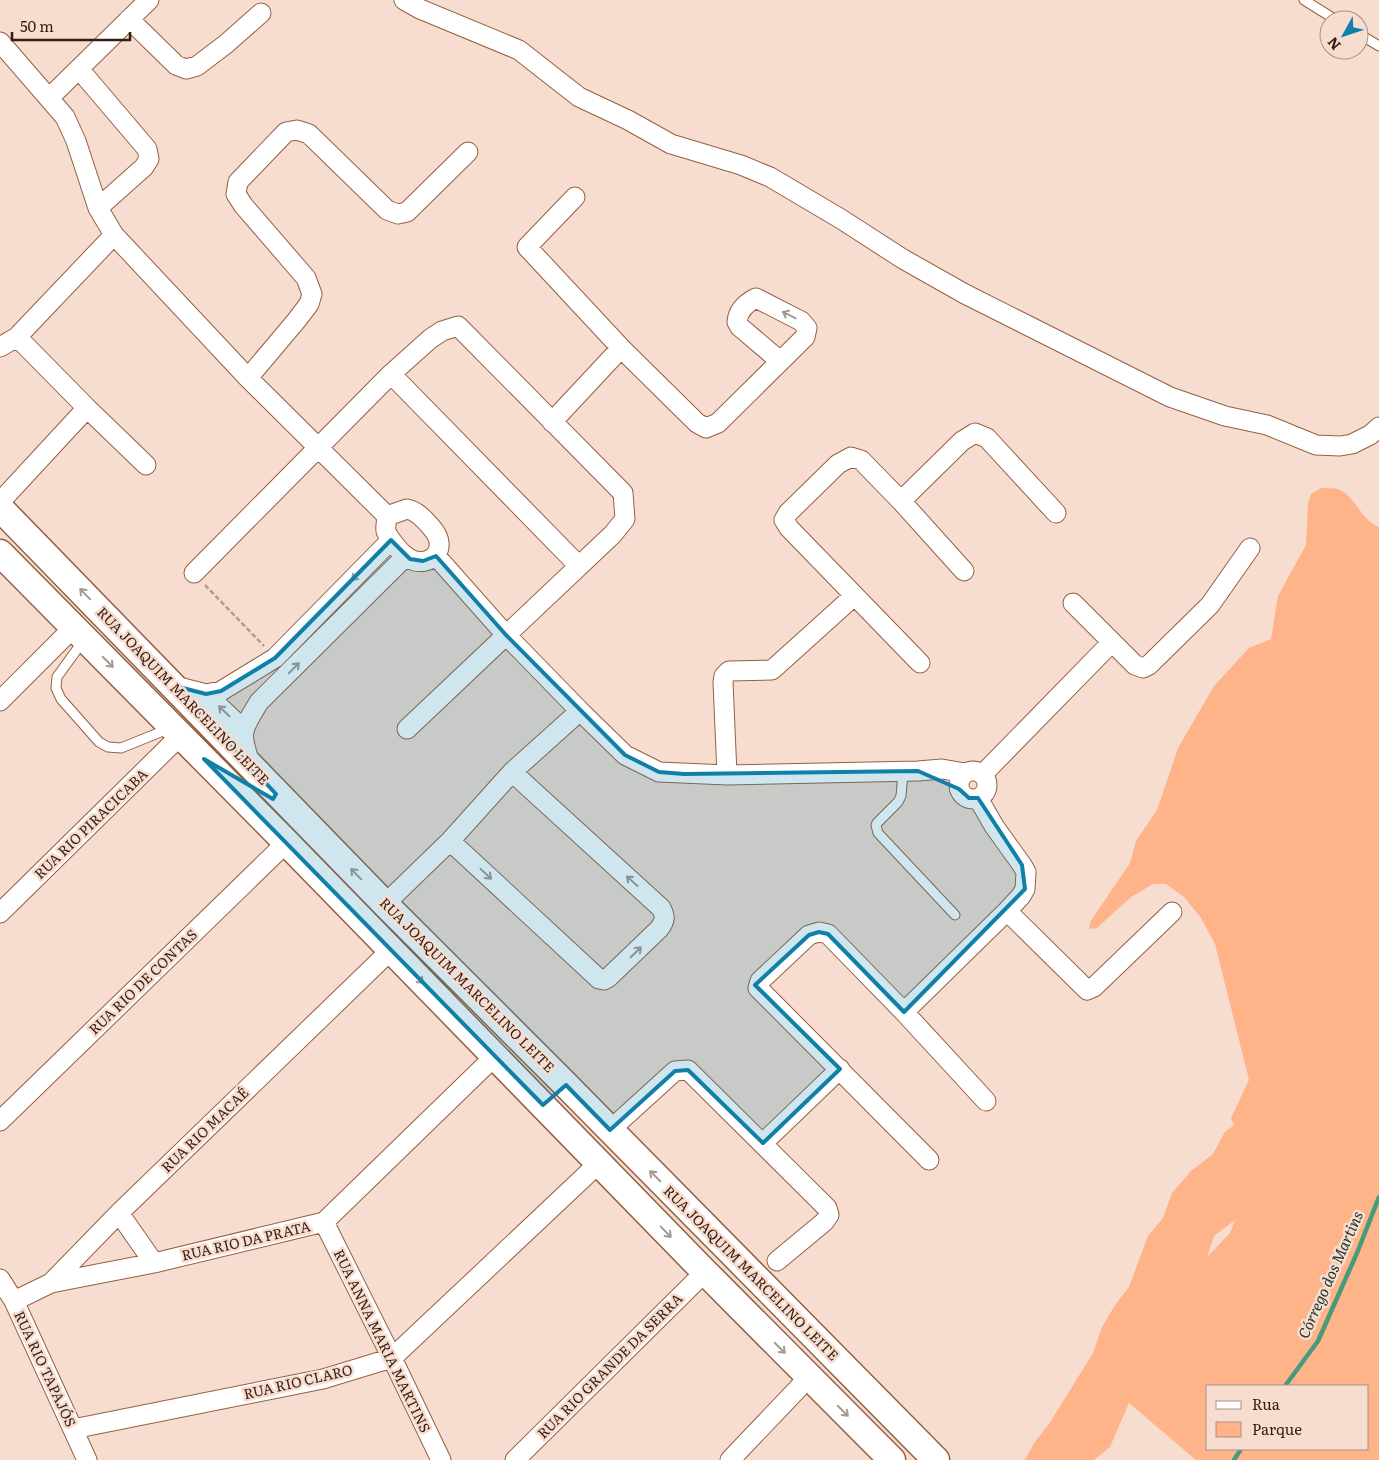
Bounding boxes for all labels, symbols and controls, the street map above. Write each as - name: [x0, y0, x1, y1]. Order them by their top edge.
- scale bar: [12, 10, 130, 42]
- north arrow: [1319, 10, 1369, 60]
- text: 50 m: [20, 14, 54, 37]
- text: N: [1322, 33, 1345, 55]
- one-way arrow: [782, 310, 797, 319]
- one-way arrow: [351, 569, 363, 581]
- one-way arrow: [79, 588, 91, 601]
- street label: RUA JOAQUIM MARCELINO LEITE: [93, 602, 274, 789]
- one-way arrow: [102, 656, 114, 669]
- one-way arrow: [288, 662, 300, 674]
- one-way arrow: [219, 706, 231, 718]
- street label: RUA RIO PIRACICABA: [29, 763, 152, 883]
- one-way arrow: [350, 868, 363, 880]
- one-way arrow: [479, 868, 492, 880]
- one-way arrow: [625, 875, 638, 887]
- street label: RUA JOAQUIM MARCELINO LEITE: [376, 892, 560, 1076]
- street label: RUA RIO DE CONTAS: [84, 924, 201, 1038]
- one-way arrow: [629, 946, 642, 958]
- one-way arrow: [412, 972, 425, 984]
- street label: RUA RIO MACAÉ: [156, 1082, 253, 1176]
- one-way arrow: [649, 1170, 662, 1182]
- street label: RUA JOAQUIM MARCELINO LEITE: [660, 1180, 844, 1364]
- water label: Córrego dos Martins: [1291, 1207, 1368, 1342]
- street label: RUA RIO DA PRATA: [179, 1215, 313, 1265]
- one-way arrow: [660, 1226, 672, 1238]
- street label: RUA ANNA MARIA MARTINS: [330, 1246, 436, 1436]
- street label: RUA RIO GRANDE DA SERRA: [532, 1288, 687, 1442]
- street label: RUA RIO TAPAJÓS: [10, 1307, 82, 1430]
- one-way arrow: [774, 1342, 786, 1354]
- street label: RUA RIO CLARO: [241, 1359, 354, 1403]
- legend: [1206, 1385, 1369, 1450]
- text: Rua: [1252, 1392, 1281, 1415]
- one-way arrow: [837, 1405, 849, 1417]
- text: Parque: [1252, 1417, 1302, 1440]

